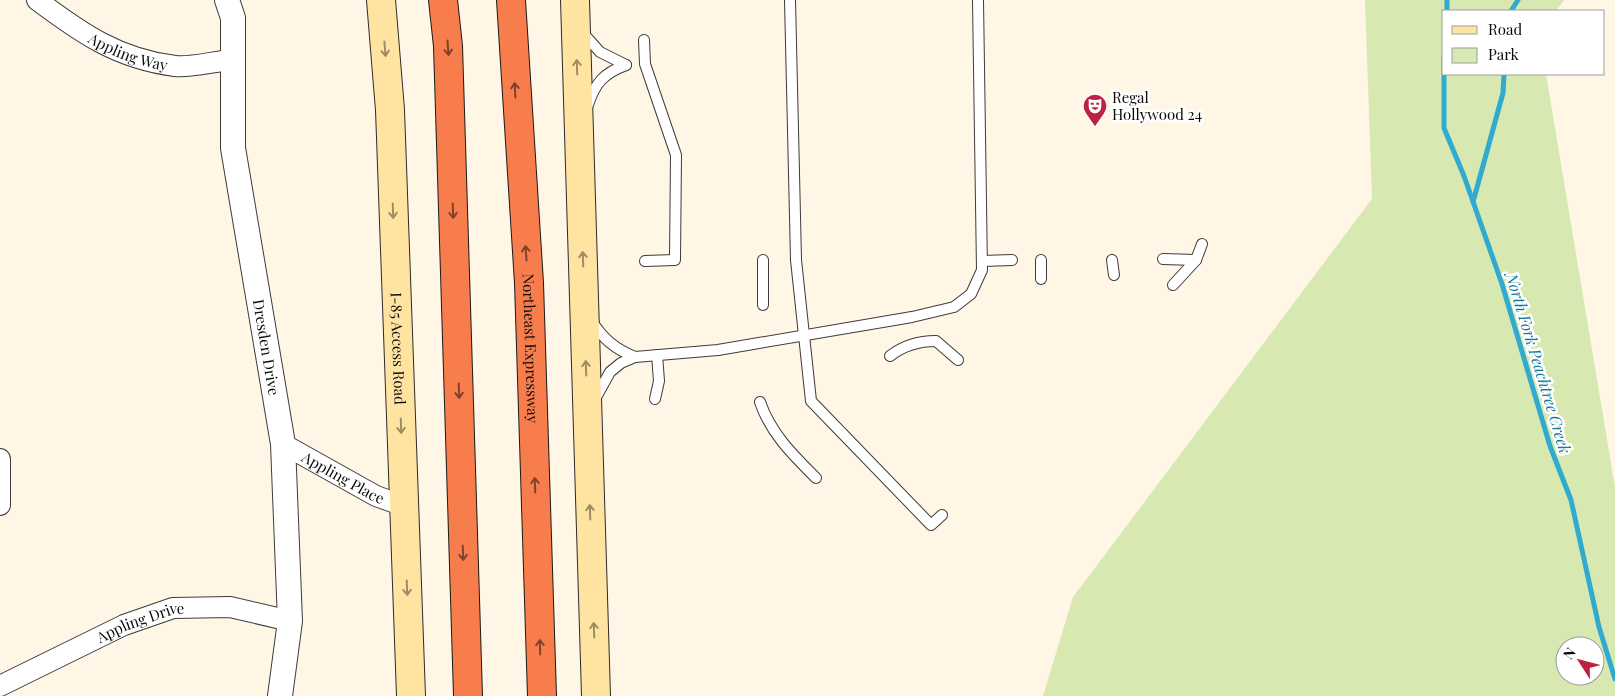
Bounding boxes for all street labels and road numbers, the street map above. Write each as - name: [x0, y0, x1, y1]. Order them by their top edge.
- street label: Appling Way: [84, 27, 170, 75]
- street label: Northeast Expressway: [518, 273, 543, 424]
- street label: I-85 Access Road: [387, 292, 411, 405]
- street label: Dresden Drive: [249, 298, 285, 397]
- street label: Appling Place: [298, 446, 387, 508]
- street label: Appling Drive: [92, 598, 185, 647]

